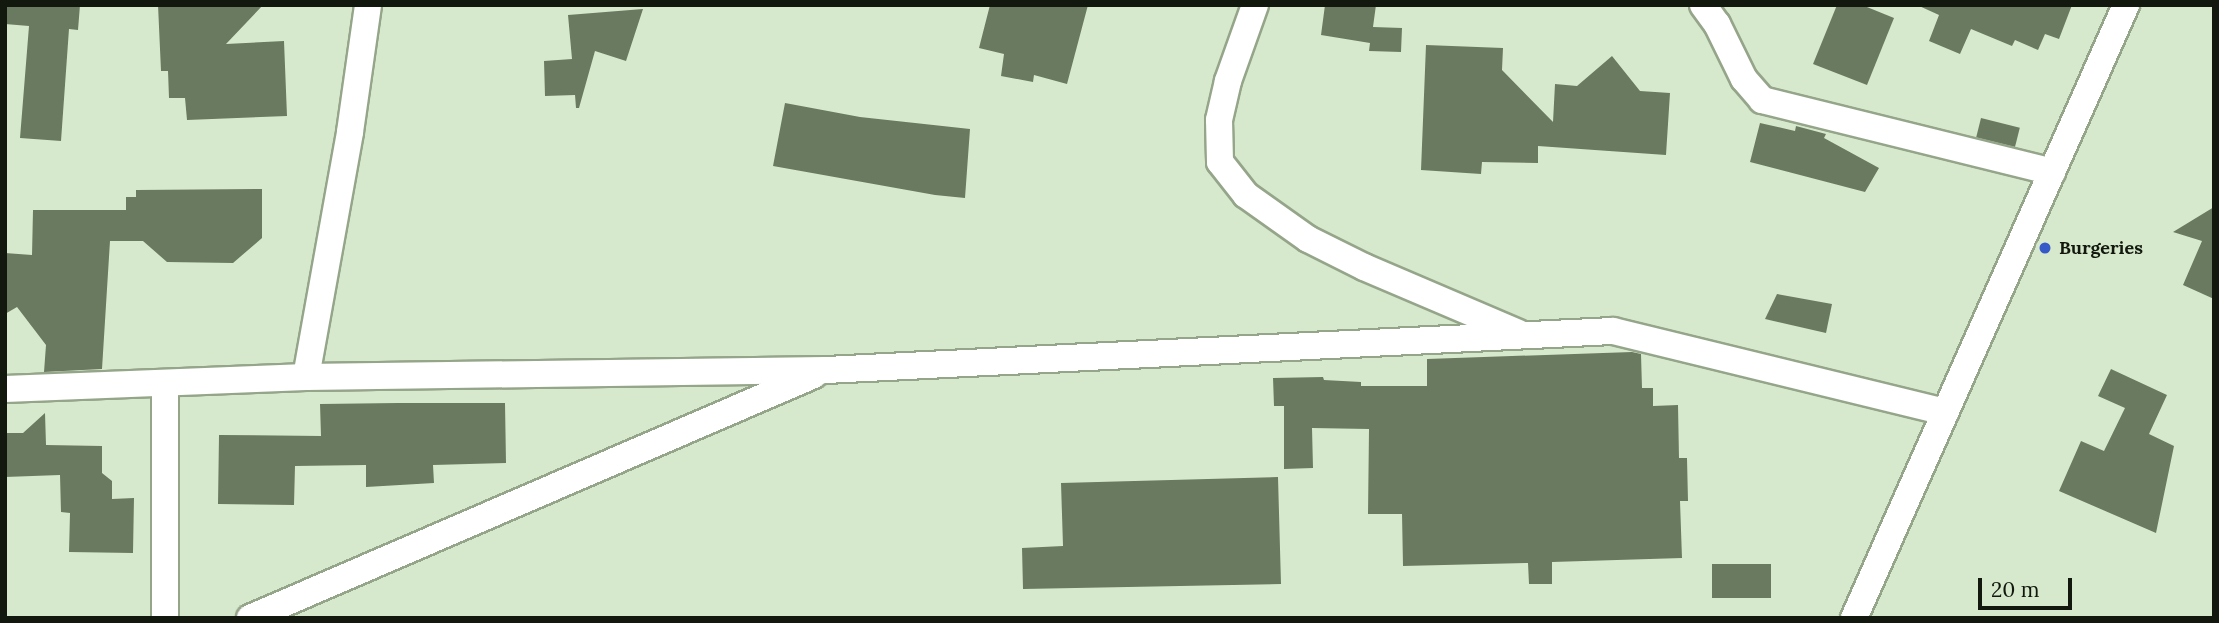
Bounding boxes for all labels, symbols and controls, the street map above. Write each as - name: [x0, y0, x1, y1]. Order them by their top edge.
- place label: Burgeries: [2059, 237, 2143, 259]
- marker: Burgeries: [2037, 240, 2053, 256]
- scale bar: [1981, 564, 2076, 608]
- text: 20 m: [1991, 576, 2040, 603]

